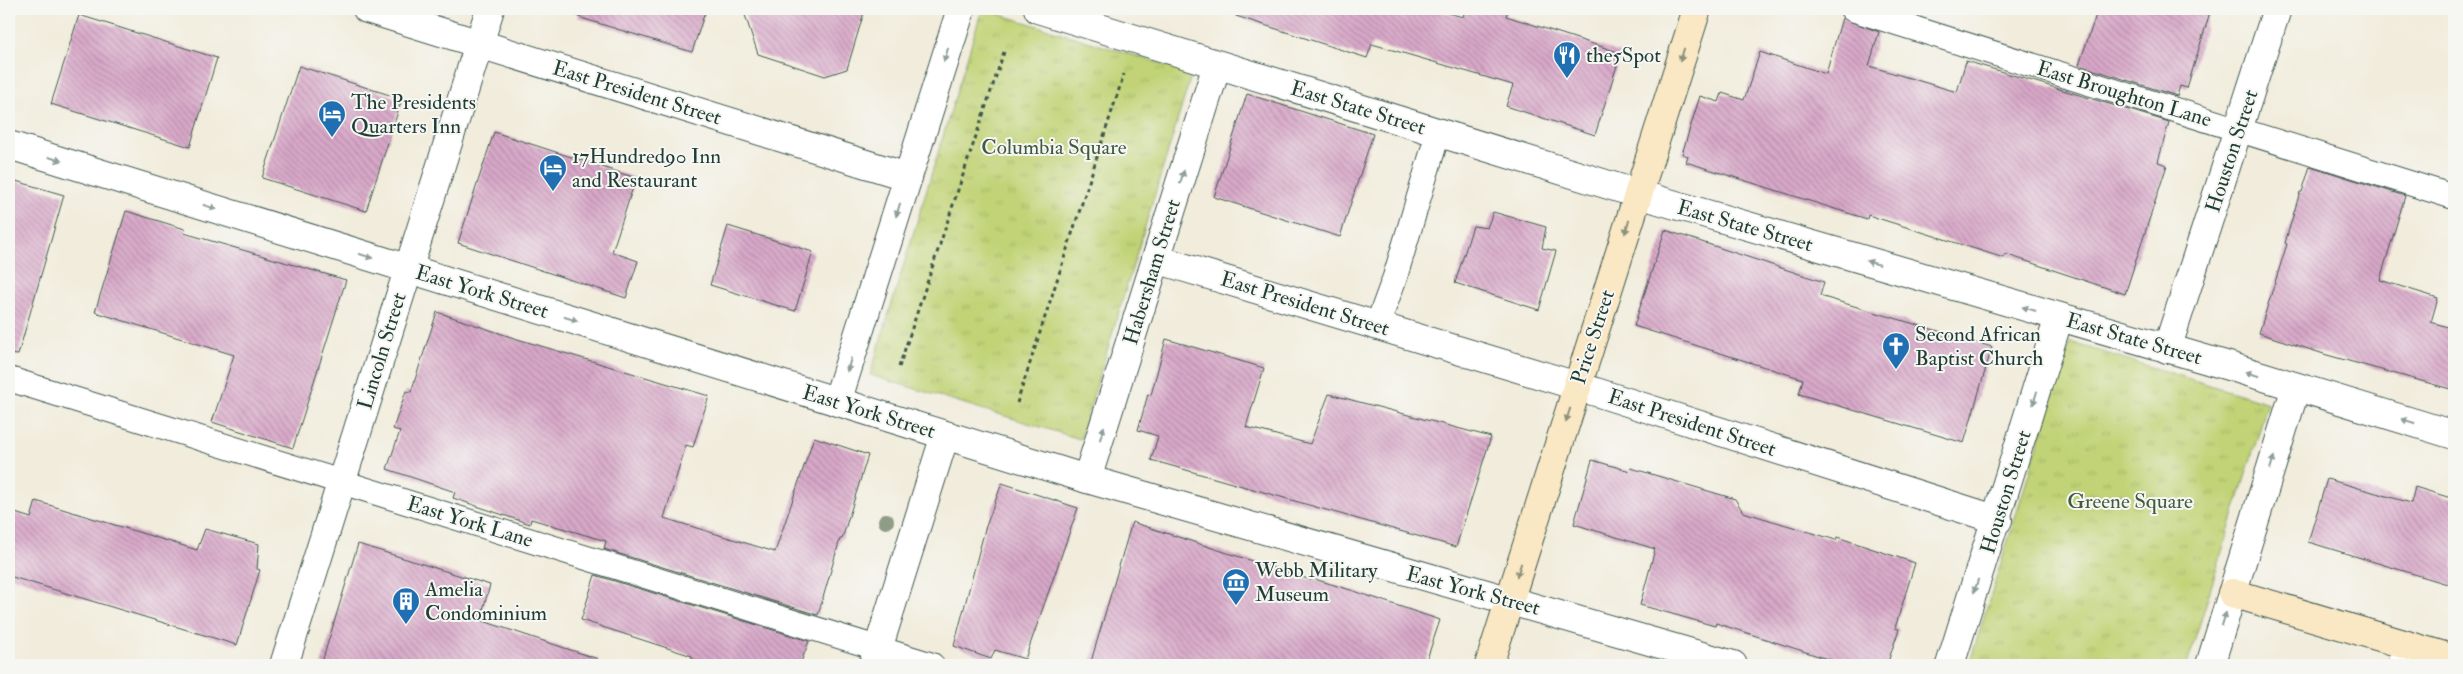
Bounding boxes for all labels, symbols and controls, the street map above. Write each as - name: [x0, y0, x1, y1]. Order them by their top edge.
- restaurant icon: the5Spot: [1552, 40, 1582, 79]
- place label: the5Spot: [1586, 42, 1661, 69]
- one-way arrow: [942, 48, 950, 63]
- one-way arrow: [1678, 48, 1685, 63]
- street label: East President Street: [549, 54, 725, 132]
- street label: East Broughton Lane: [2033, 55, 2215, 133]
- street label: East State Street: [1287, 75, 1429, 141]
- street label: Houston Street: [2199, 86, 2265, 216]
- place label: The Presidents Quarters Inn: [351, 89, 476, 140]
- hotel icon: The Presidents Quarters Inn: [317, 99, 347, 138]
- park label: Columbia Square: [981, 134, 1127, 161]
- place label: 17Hundred90 Inn and Restaurant: [572, 143, 721, 194]
- hotel icon: 17Hundred90 Inn and Restaurant: [538, 153, 568, 192]
- one-way arrow: [48, 156, 63, 164]
- one-way arrow: [1178, 170, 1186, 185]
- street label: East State Street: [1674, 194, 1816, 258]
- street label: Habersham Street: [1117, 196, 1187, 348]
- one-way arrow: [893, 203, 901, 218]
- one-way arrow: [203, 204, 218, 212]
- one-way arrow: [1623, 219, 1631, 234]
- one-way arrow: [358, 252, 373, 260]
- one-way arrow: [1865, 258, 1880, 266]
- street label: East York Street: [412, 259, 552, 325]
- street label: East President Street: [1217, 265, 1393, 343]
- street label: Price Street: [1565, 286, 1621, 388]
- street label: Lincoln Street: [351, 289, 413, 413]
- one-way arrow: [2021, 304, 2036, 312]
- street label: East State Street: [2063, 307, 2205, 371]
- one-way arrow: [564, 316, 579, 324]
- place label: Second African Baptist Church: [1915, 321, 2043, 372]
- church icon: Second African Baptist Church: [1881, 331, 1911, 370]
- one-way arrow: [845, 358, 852, 373]
- one-way arrow: [2244, 369, 2259, 377]
- street label: East York Street: [799, 379, 939, 445]
- street label: East President Street: [1605, 383, 1780, 463]
- one-way arrow: [2031, 390, 2039, 405]
- one-way arrow: [1564, 408, 1572, 423]
- one-way arrow: [2400, 417, 2415, 425]
- one-way arrow: [1098, 425, 1106, 440]
- street label: Houston Street: [1974, 427, 2038, 557]
- one-way arrow: [2269, 456, 2277, 471]
- park label: Greene Square: [2067, 488, 2193, 515]
- street label: East York Lane: [404, 490, 536, 554]
- place label: Webb Military Museum: [1254, 557, 1378, 608]
- street label: East York Street: [1403, 560, 1543, 622]
- one-way arrow: [1515, 563, 1523, 578]
- museum icon: Webb Military Museum: [1221, 567, 1251, 606]
- place label: Amelia Condominium: [424, 576, 547, 627]
- one-way arrow: [1972, 579, 1980, 594]
- building icon: Amelia Condominium: [391, 586, 421, 625]
- one-way arrow: [2221, 611, 2229, 626]

